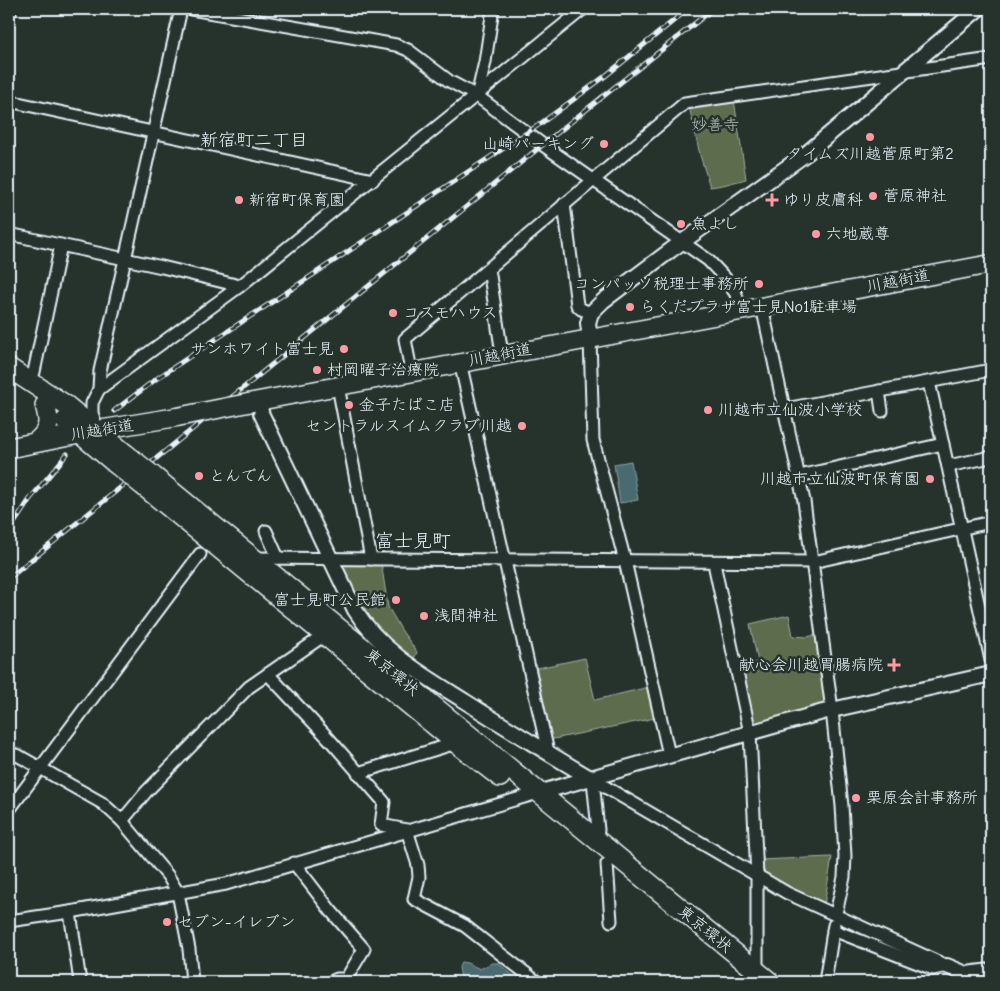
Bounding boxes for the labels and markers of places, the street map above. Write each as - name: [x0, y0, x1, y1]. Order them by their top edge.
- marker: タイムズ川越菅原町第2: [864, 131, 876, 143]
- place label: 山崎パーキング: [482, 135, 594, 153]
- marker: 山崎パーキング: [598, 138, 610, 150]
- place label: タイムズ川越菅原町第2: [786, 145, 954, 163]
- place label: 菅原神社: [883, 187, 947, 205]
- marker: 菅原神社: [867, 190, 879, 202]
- place label: 新宿町保育園: [249, 191, 345, 209]
- place label: ゆり皮膚科: [783, 191, 863, 209]
- marker: ゆり皮膚科: [765, 193, 779, 207]
- marker: 新宿町保育園: [233, 194, 245, 206]
- place label: 魚よし: [691, 215, 739, 233]
- marker: 魚よし: [675, 218, 687, 230]
- place label: 六地蔵尊: [826, 225, 890, 243]
- marker: 六地蔵尊: [810, 228, 822, 240]
- place label: コンパッソ税理士事務所: [574, 275, 749, 293]
- marker: コンパッソ税理士事務所: [753, 278, 765, 290]
- place label: らくだプラザ富士見No1駐車場: [640, 298, 857, 316]
- marker: らくだプラザ富士見No1駐車場: [624, 301, 636, 313]
- place label: コスモハウス: [403, 304, 497, 322]
- marker: コスモハウス: [387, 307, 399, 319]
- place label: サンホワイト富士見: [190, 340, 334, 358]
- marker: サンホワイト富士見: [338, 343, 350, 355]
- place label: 村岡曜子治療院: [327, 361, 439, 379]
- marker: 村岡曜子治療院: [311, 364, 323, 376]
- place label: 金子たばこ店: [359, 396, 455, 414]
- marker: 金子たばこ店: [343, 399, 355, 411]
- place label: 川越市立仙波小学校: [718, 401, 862, 419]
- marker: 川越市立仙波小学校: [702, 404, 714, 416]
- place label: セントラルスイムクラブ川越: [305, 417, 512, 435]
- marker: セントラルスイムクラブ川越: [516, 420, 528, 432]
- place label: とんでん: [209, 467, 272, 485]
- marker: とんでん: [193, 470, 205, 482]
- place label: 川越市立仙波町保育園: [760, 470, 920, 488]
- marker: 川越市立仙波町保育園: [924, 473, 936, 485]
- place label: 富士見町公民館: [274, 591, 386, 609]
- marker: 富士見町公民館: [390, 594, 402, 606]
- place label: 浅間神社: [434, 607, 498, 625]
- marker: 浅間神社: [418, 610, 430, 622]
- place label: 献心会川越胃腸病院: [739, 656, 883, 674]
- marker: 献心会川越胃腸病院: [887, 658, 901, 672]
- place label: 栗原会計事務所: [866, 789, 978, 807]
- marker: 栗原会計事務所: [850, 792, 862, 804]
- place label: セブン-イレブン: [177, 913, 295, 931]
- marker: セブン-イレブン: [161, 916, 173, 928]

